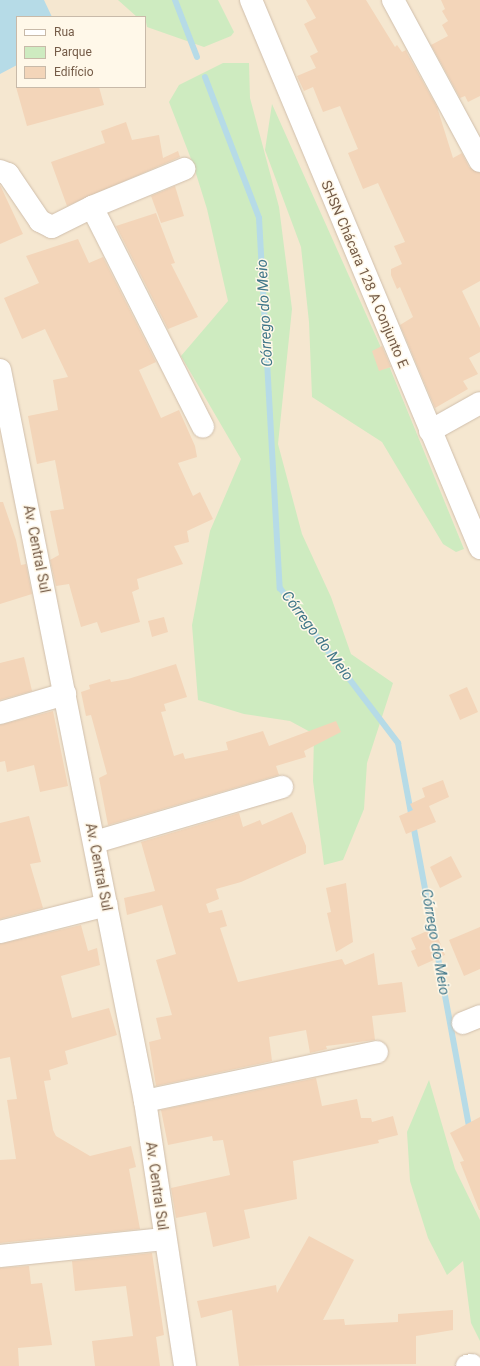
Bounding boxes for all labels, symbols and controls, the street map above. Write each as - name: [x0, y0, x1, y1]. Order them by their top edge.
- legend: [16, 16, 146, 88]
- text: Rua: [54, 25, 75, 39]
- text: Parque: [54, 45, 92, 59]
- text: Edifício: [54, 65, 94, 79]
- street label: SHSN Chácara 128 A Conjunto E: [318, 178, 412, 370]
- water label: Córrego do Meio: [253, 259, 277, 367]
- street label: Av. Central Sul: [20, 504, 54, 594]
- water label: Córrego do Meio: [277, 588, 357, 684]
- street label: Av. Central Sul: [82, 822, 116, 912]
- water label: Córrego do Meio: [417, 887, 453, 997]
- street label: Av. Central Sul: [142, 1141, 172, 1231]

